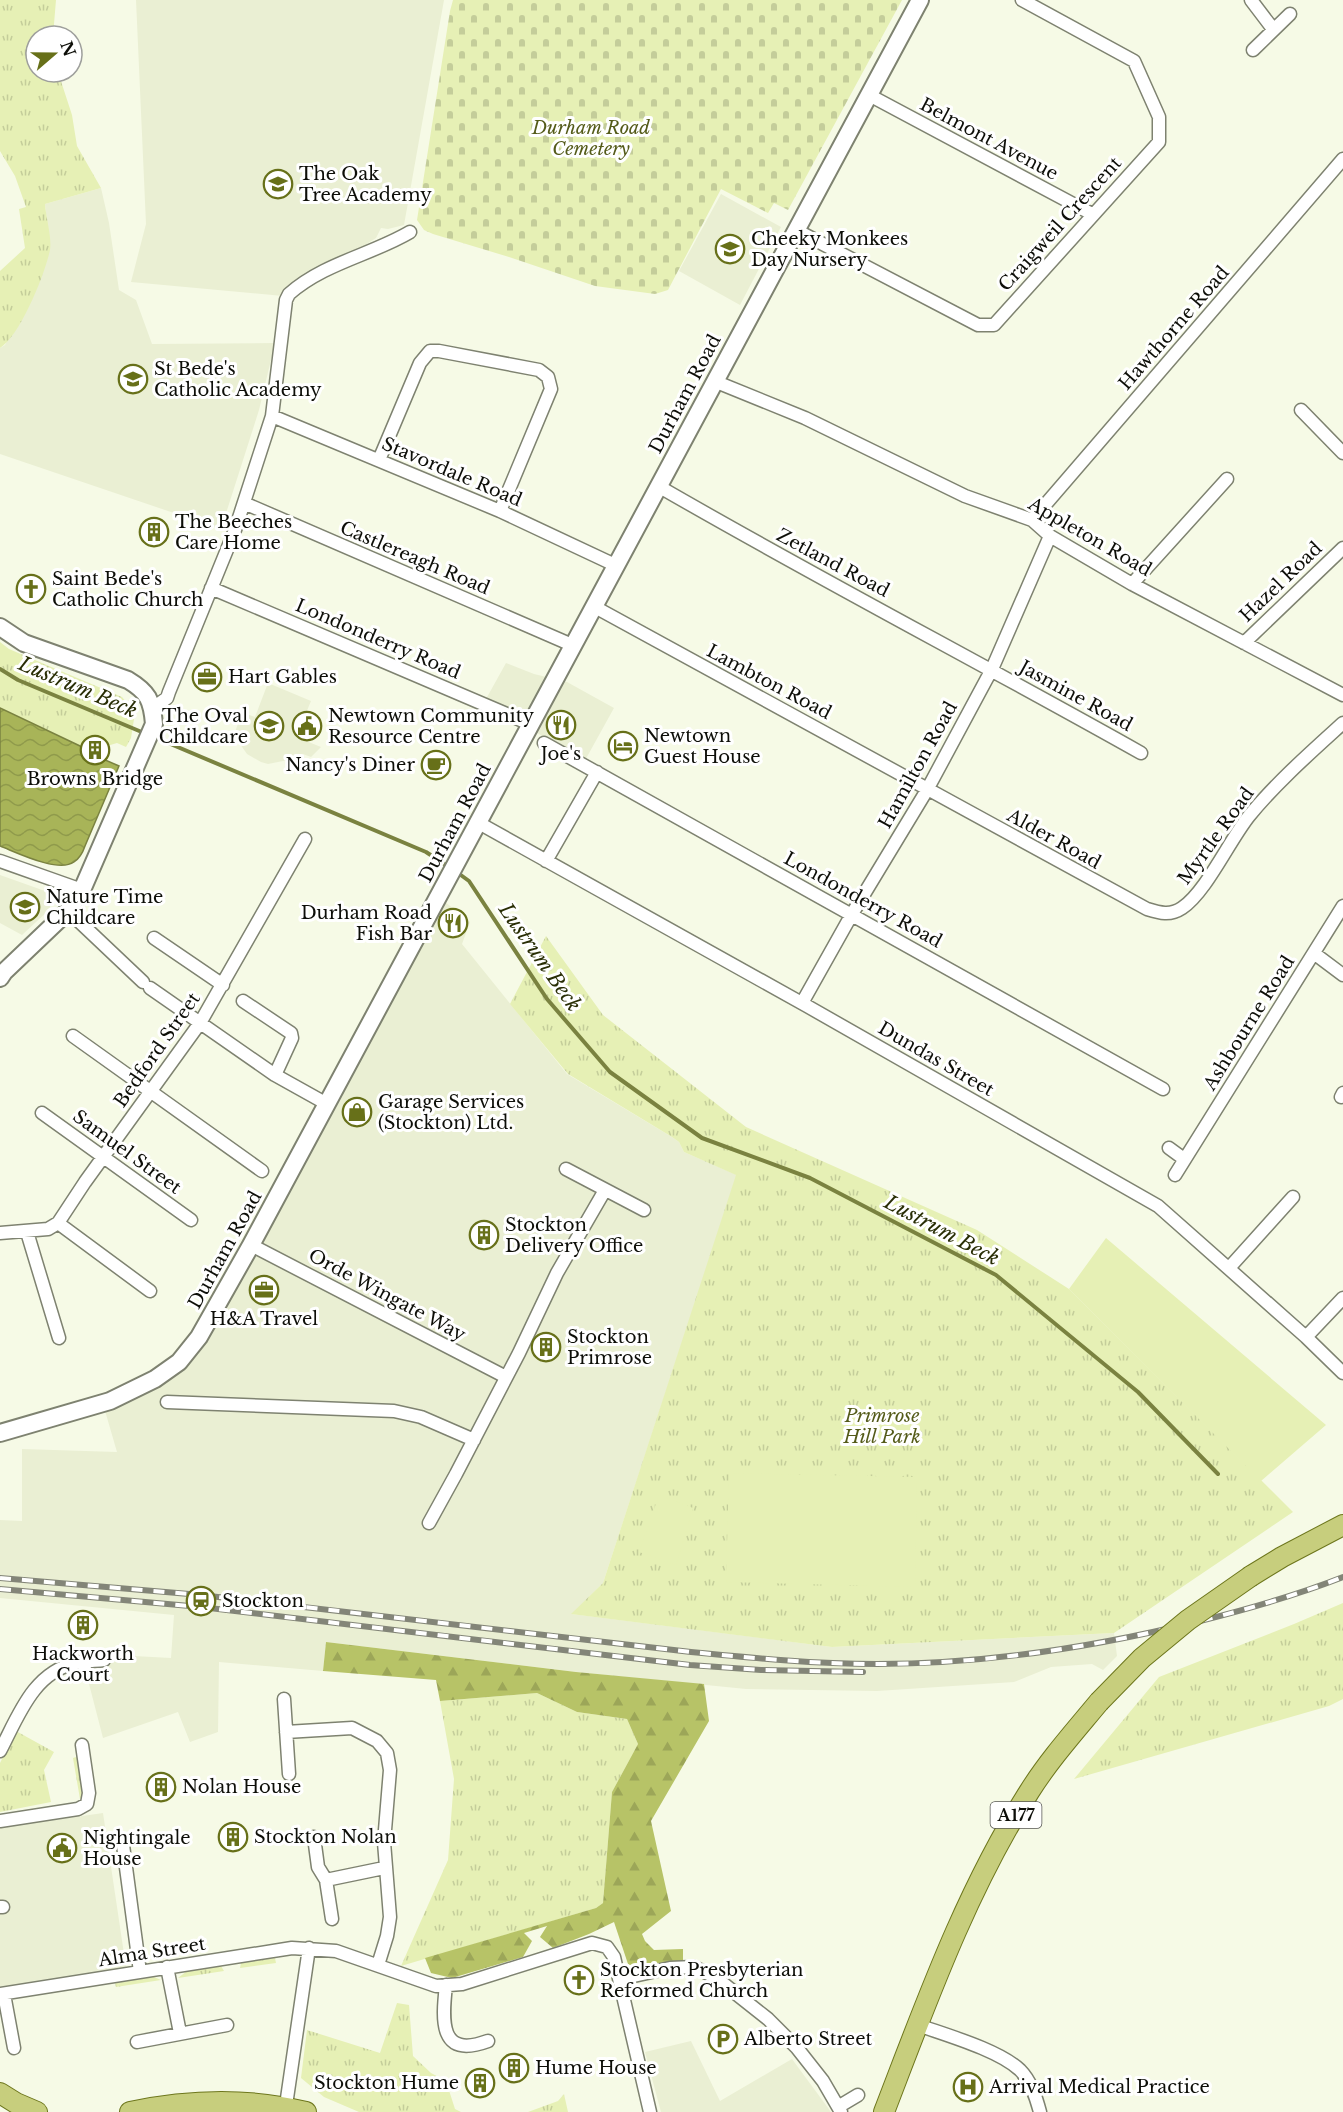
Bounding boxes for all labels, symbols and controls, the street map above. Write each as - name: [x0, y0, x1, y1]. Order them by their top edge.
- north arrow: [24, 24, 84, 84]
- text: N: [56, 38, 80, 59]
- street label: Belmont Avenue: [916, 93, 1062, 185]
- park label: Durham Road Cemetery: [531, 117, 650, 160]
- street label: Craigweil Crescent: [994, 152, 1126, 296]
- place label: The Oak Tree Academy: [299, 163, 432, 206]
- school or university icon: The Oak Tree Academy: [262, 168, 294, 200]
- place label: Cheeky Monkees Day Nursery: [751, 228, 908, 271]
- school or university icon: Cheeky Monkees Day Nursery: [714, 233, 746, 265]
- street label: Hawthorne Road: [1114, 262, 1234, 394]
- street label: Durham Road: [644, 331, 726, 457]
- place label: St Bede's Catholic Academy: [154, 358, 322, 401]
- school or university icon: St Bede's Catholic Academy: [117, 363, 149, 395]
- street label: Stavordale Road: [379, 433, 525, 511]
- street label: Appleton Road: [1024, 492, 1155, 581]
- place label: The Beeches Care Home: [175, 511, 292, 554]
- building icon: The Beeches Care Home: [138, 516, 170, 548]
- street label: Castlereagh Road: [337, 517, 493, 599]
- street label: Zetland Road: [773, 524, 893, 602]
- street label: Hazel Road: [1235, 537, 1327, 627]
- place label: Saint Bede's Catholic Church: [52, 568, 203, 611]
- church icon: Saint Bede's Catholic Church: [15, 573, 47, 605]
- street label: Londonderry Road: [292, 594, 464, 684]
- street label: Lambton Road: [703, 640, 835, 724]
- water label: Lustrum Beck: [14, 651, 141, 723]
- street label: Jasmine Road: [1014, 655, 1136, 736]
- office icon: Hart Gables: [191, 661, 223, 693]
- place label: Hart Gables: [228, 666, 337, 688]
- street label: Hamilton Road: [874, 698, 962, 832]
- place label: The Oval Childcare: [159, 705, 248, 748]
- place label: Newtown Community Resource Centre: [328, 705, 534, 748]
- restaurant icon: Joe's: [545, 709, 577, 741]
- school or university icon: The Oval Childcare: [253, 710, 285, 742]
- public building icon: Newtown Community Resource Centre: [291, 710, 323, 742]
- place label: Newtown Guest House: [644, 725, 761, 768]
- hotel icon: Newtown Guest House: [607, 730, 639, 762]
- building icon: Browns Bridge: [79, 734, 111, 766]
- place label: Joe's: [539, 743, 581, 765]
- cafe icon: Nancy's Diner: [420, 749, 452, 781]
- place label: Nancy's Diner: [286, 754, 415, 776]
- street label: Durham Road: [414, 760, 496, 886]
- place label: Browns Bridge: [27, 768, 163, 790]
- street label: Myrtle Road: [1173, 783, 1259, 889]
- street label: Alder Road: [1003, 804, 1105, 874]
- street label: Londonderry Road: [780, 847, 946, 953]
- place label: Nature Time Childcare: [46, 886, 163, 929]
- school or university icon: Nature Time Childcare: [9, 891, 41, 923]
- water label: Lustrum Beck: [493, 897, 586, 1016]
- place label: Durham Road Fish Bar: [301, 902, 432, 945]
- restaurant icon: Durham Road Fish Bar: [437, 907, 469, 939]
- street label: Ashbourne Road: [1198, 952, 1299, 1095]
- street label: Bedford Street: [109, 988, 205, 1112]
- street label: Dundas Street: [874, 1017, 998, 1101]
- place label: Garage Services (Stockton) Ltd.: [378, 1091, 524, 1134]
- shop icon: Garage Services (Stockton) Ltd.: [341, 1096, 373, 1128]
- street label: Samuel Street: [69, 1105, 186, 1199]
- street label: Durham Road: [184, 1187, 266, 1313]
- water label: Lustrum Beck: [880, 1189, 1004, 1270]
- place label: Stockton Delivery Office: [505, 1214, 643, 1257]
- building icon: Stockton Delivery Office: [468, 1219, 500, 1251]
- street label: Orde Wingate Way: [305, 1244, 470, 1346]
- office icon: H&A Travel: [248, 1274, 280, 1306]
- place label: H&A Travel: [210, 1308, 318, 1330]
- place label: Stockton Primrose: [567, 1326, 652, 1369]
- building icon: Stockton Primrose: [530, 1331, 562, 1363]
- park label: Primrose Hill Park: [843, 1405, 920, 1448]
- station icon: Stockton: [185, 1585, 217, 1617]
- place label: Stockton: [222, 1590, 304, 1612]
- building icon: Hackworth Court: [67, 1609, 99, 1641]
- place label: Hackworth Court: [32, 1643, 134, 1686]
- building icon: Nolan House: [145, 1771, 177, 1803]
- place label: Nolan House: [182, 1776, 301, 1798]
- road number: A177: [990, 1802, 1042, 1828]
- building icon: Stockton Nolan: [217, 1821, 249, 1853]
- place label: Stockton Nolan: [254, 1826, 397, 1848]
- place label: Nightingale House: [83, 1827, 191, 1870]
- public building icon: Nightingale House: [46, 1832, 78, 1864]
- street label: Alma Street: [96, 1933, 207, 1971]
- place label: Stockton Presbyterian Reformed Church: [600, 1959, 803, 2002]
- church icon: Stockton Presbyterian Reformed Church: [563, 1964, 595, 1996]
- parking icon: Alberto Street: [707, 2023, 739, 2055]
- place label: Alberto Street: [743, 2028, 872, 2050]
- building icon: Hume House: [498, 2052, 530, 2084]
- place label: Hume House: [535, 2057, 657, 2079]
- building icon: Stockton Hume: [464, 2067, 496, 2099]
- hospital icon: Arrival Medical Practice: [952, 2071, 984, 2103]
- place label: Stockton Hume: [314, 2072, 459, 2094]
- place label: Arrival Medical Practice: [988, 2076, 1210, 2098]

